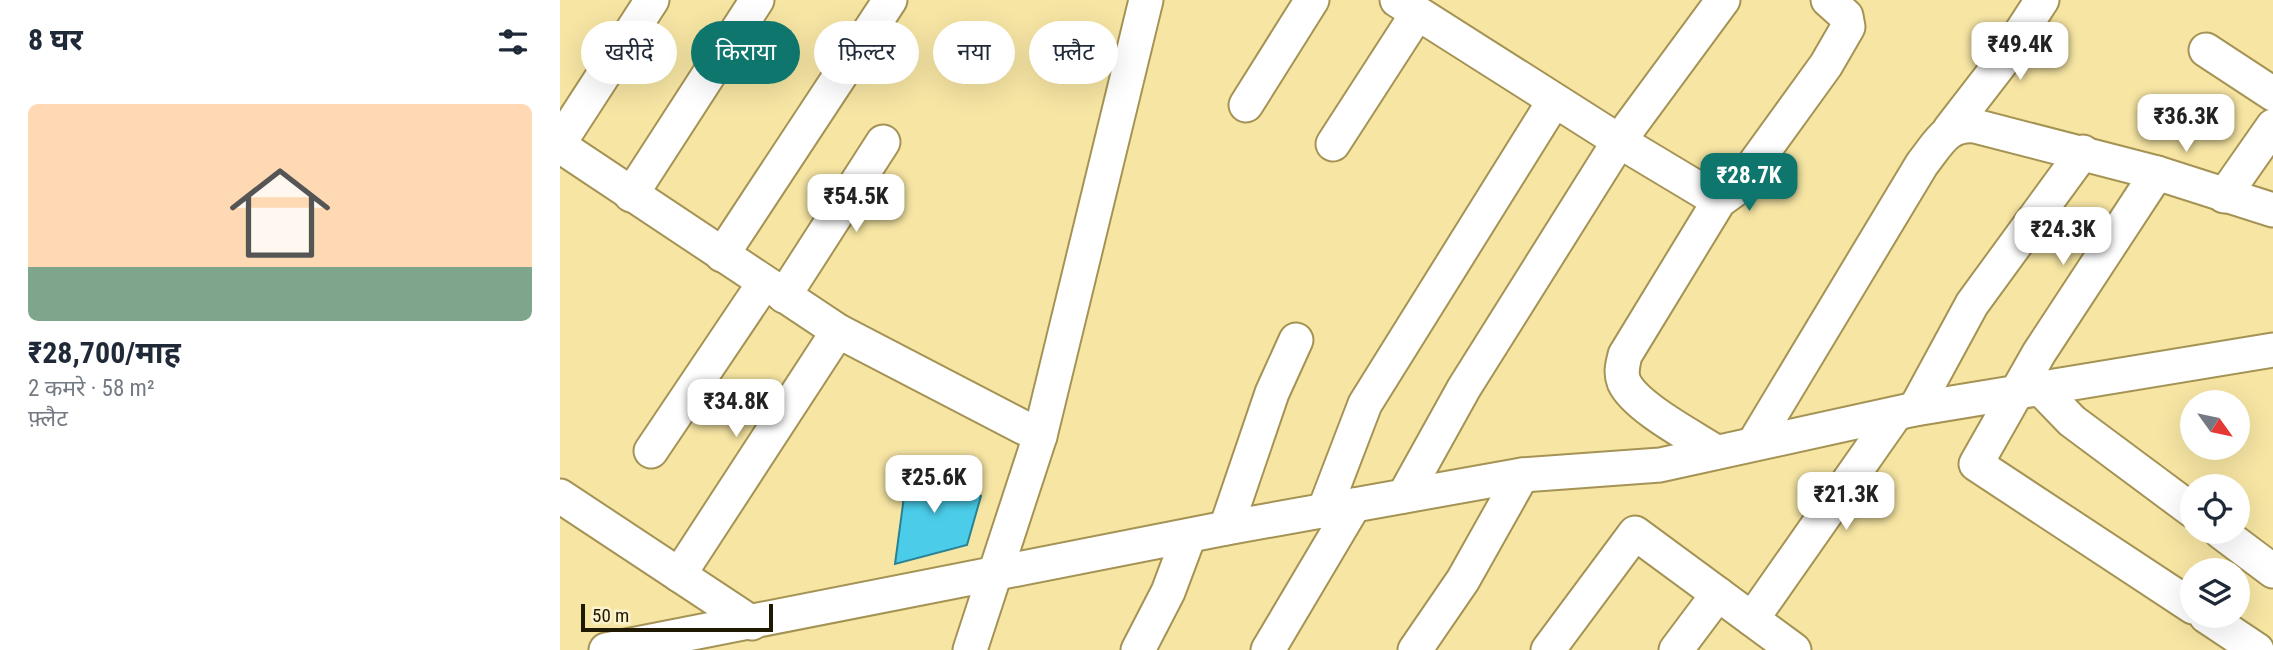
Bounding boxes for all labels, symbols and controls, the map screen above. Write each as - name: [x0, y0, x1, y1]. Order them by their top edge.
- chip: खरीदें: [581, 21, 677, 84]
- chip: किराया: [691, 21, 800, 84]
- chip: फ़िल्टर: [814, 21, 919, 84]
- chip: नया: [933, 21, 1015, 84]
- chip: फ़्लैट: [1029, 21, 1118, 84]
- text: 8 घर: [28, 22, 83, 57]
- pin: ₹49.4K: [1963, 22, 2077, 82]
- icon: filters: [494, 23, 532, 61]
- text: ₹49.4K: [1987, 31, 2053, 58]
- pin: ₹36.3K: [2129, 94, 2243, 154]
- text: ₹36.3K: [2153, 103, 2219, 130]
- icon: home: [217, 150, 343, 276]
- pin: ₹28.7K: [1692, 154, 1806, 213]
- text: ₹28.7K: [1716, 162, 1782, 189]
- pin: ₹54.5K: [799, 174, 913, 234]
- text: ₹54.5K: [823, 183, 889, 210]
- pin: ₹24.3K: [2006, 208, 2120, 267]
- text: ₹24.3K: [2030, 216, 2096, 243]
- text: ₹28,700/माह: [28, 335, 181, 370]
- text: 2 कमरे · 58 m²: [28, 375, 155, 402]
- pin: ₹34.8K: [679, 380, 793, 439]
- text: ₹34.8K: [703, 388, 769, 415]
- north arrow: [2180, 390, 2250, 460]
- map controls: [2180, 390, 2250, 628]
- text: फ़्लैट: [28, 405, 68, 432]
- pin: ₹25.6K: [877, 456, 991, 515]
- text: ₹25.6K: [901, 464, 967, 491]
- pin: ₹21.3K: [1789, 472, 1903, 532]
- button: locate: [2180, 474, 2250, 544]
- text: ₹21.3K: [1813, 481, 1879, 508]
- button: layers: [2180, 558, 2250, 628]
- scale bar: [581, 601, 774, 633]
- text: 50 m: [592, 604, 629, 627]

